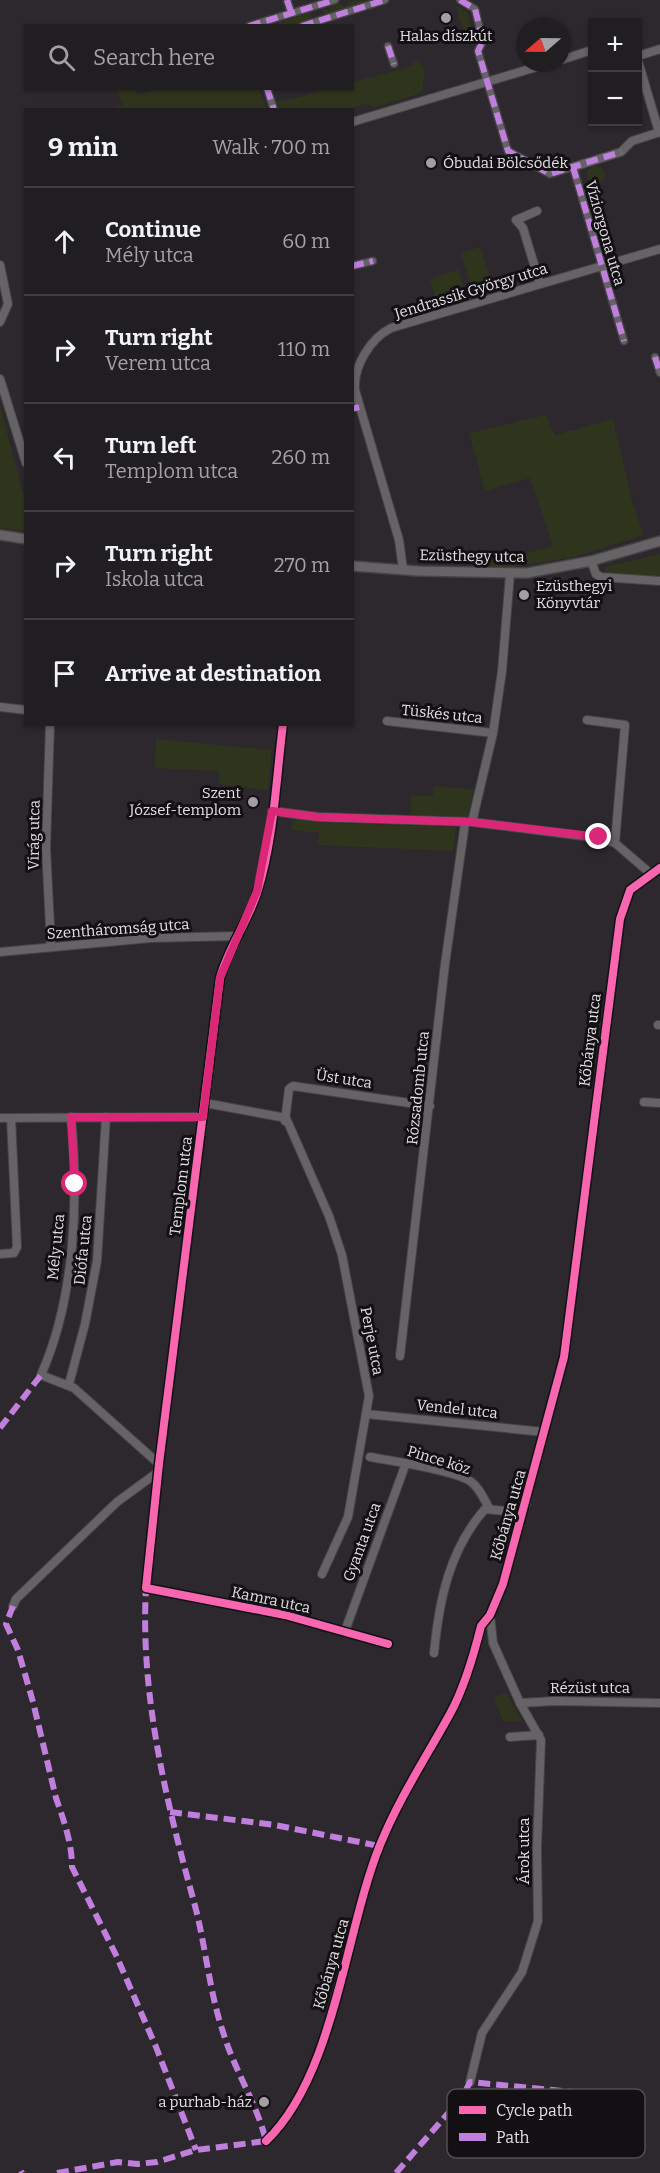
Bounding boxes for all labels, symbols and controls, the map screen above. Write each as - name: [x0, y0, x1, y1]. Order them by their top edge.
- marker: Halas díszkút: [439, 11, 453, 25]
- north arrow: [516, 18, 570, 72]
- map controls: [588, 18, 642, 126]
- button: +: [588, 18, 642, 72]
- search box: [24, 24, 354, 90]
- place label: Halas díszkút: [399, 27, 493, 45]
- icon: search: [45, 41, 78, 74]
- text: Search here: [93, 44, 215, 71]
- button: −: [588, 72, 642, 126]
- text: 9 min: [48, 132, 118, 163]
- text: Walk · 700 m: [213, 135, 330, 159]
- place label: Óbudai Bölcsődék: [443, 154, 568, 172]
- marker: Óbudai Bölcsődék: [424, 156, 438, 170]
- street label: Víziorgona utca: [581, 178, 629, 288]
- text: Continue: [105, 216, 201, 243]
- icon: ahead: [48, 225, 81, 258]
- text: 60 m: [282, 229, 330, 253]
- text: Mély utca: [105, 243, 194, 267]
- street label: Jendrassik György utca: [392, 259, 550, 323]
- text: Turn right: [105, 324, 213, 351]
- icon: right: [48, 333, 81, 366]
- text: 110 m: [278, 337, 330, 361]
- text: Verem utca: [105, 351, 211, 375]
- text: Turn left: [105, 432, 197, 459]
- icon: left: [48, 441, 81, 474]
- text: 260 m: [271, 445, 330, 469]
- text: Templom utca: [105, 459, 238, 483]
- text: Turn right: [105, 540, 213, 567]
- street label: Ezüsthegy utca: [419, 546, 525, 566]
- icon: right: [48, 549, 81, 582]
- text: 270 m: [274, 553, 330, 577]
- text: Iskola utca: [105, 567, 204, 591]
- place label: Ezüsthegyi Könyvtár: [536, 577, 613, 612]
- marker: Ezüsthegyi Könyvtár: [517, 588, 531, 602]
- icon: arrive: [48, 657, 81, 690]
- text: Arrive at destination: [105, 660, 321, 687]
- street label: Tüskés utca: [401, 701, 483, 727]
- place label: Szent József-templom: [129, 784, 242, 819]
- marker: Szent József-templom: [246, 795, 260, 809]
- street label: Virág utca: [24, 800, 44, 870]
- route end: [585, 823, 611, 849]
- street label: Szentháromság utca: [46, 915, 190, 943]
- street label: Kőbánya utca: [575, 992, 605, 1088]
- street label: Rózsadomb utca: [403, 1030, 433, 1146]
- street label: Üst utca: [315, 1066, 373, 1092]
- street label: Templom utca: [166, 1135, 196, 1237]
- route start: [61, 1170, 87, 1196]
- street label: Mély utca: [44, 1213, 68, 1281]
- street label: Diófa utca: [70, 1214, 96, 1286]
- street label: Perje utca: [357, 1305, 387, 1377]
- street label: Vendel utca: [415, 1396, 499, 1422]
- street label: Pince köz: [405, 1442, 473, 1478]
- street label: Kőbánya utca: [486, 1468, 530, 1562]
- street label: Gyanta utca: [339, 1500, 385, 1584]
- street label: Kamra utca: [230, 1583, 312, 1617]
- street label: Rézüst utca: [550, 1679, 630, 1697]
- street label: Árok utca: [515, 1818, 533, 1884]
- street label: Kőbánya utca: [309, 1917, 353, 2011]
- legend: [447, 2089, 645, 2158]
- place label: a purhab-ház: [158, 2093, 252, 2111]
- marker: a purhab-ház: [257, 2095, 271, 2109]
- text: Cycle path: [496, 2101, 572, 2120]
- text: Path: [496, 2128, 530, 2147]

